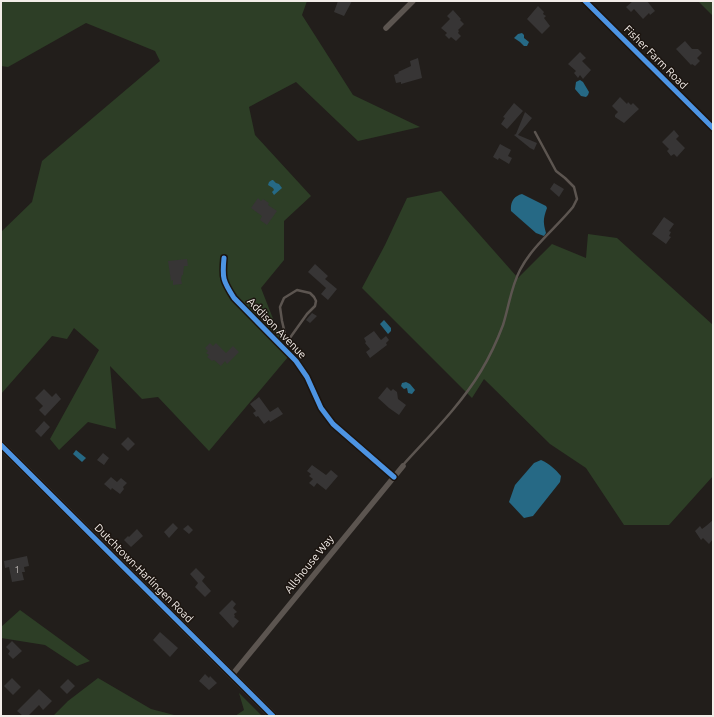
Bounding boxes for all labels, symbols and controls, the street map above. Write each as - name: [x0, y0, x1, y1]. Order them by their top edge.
- street label: Fisher Farm Road: [622, 23, 690, 91]
- street label: Addison Avenue: [245, 295, 309, 361]
- street label: Dutchtown-Harlingen Road: [92, 521, 196, 625]
- street label: Allshouse Way: [282, 532, 336, 595]
- house number: 1: [14, 565, 20, 575]

